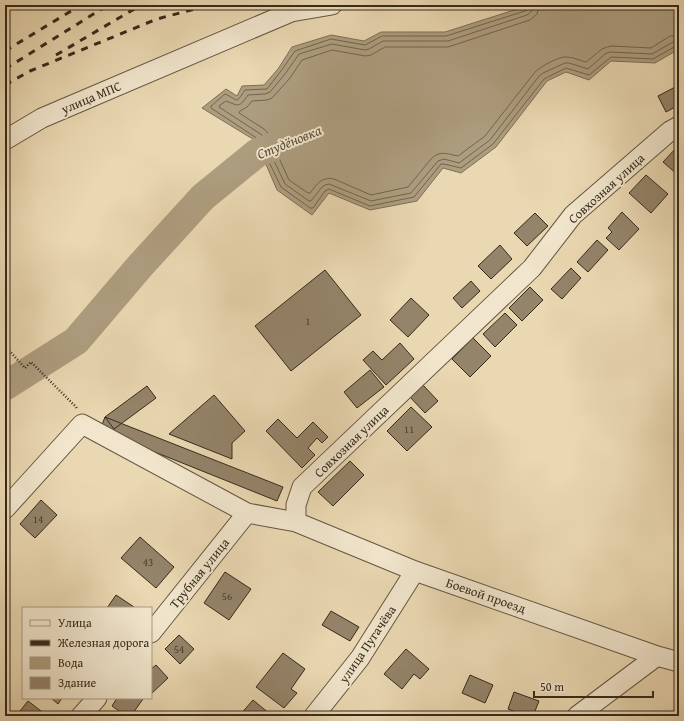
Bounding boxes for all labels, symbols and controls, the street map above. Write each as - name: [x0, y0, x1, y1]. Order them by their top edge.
- street label: улица МПС: [57, 76, 124, 119]
- water label: Студёновка: [254, 120, 325, 164]
- street label: Совхозная улица: [564, 148, 649, 228]
- house number: 1: [305, 313, 311, 329]
- street label: Совхозная улица: [310, 400, 393, 482]
- house number: 11: [404, 421, 414, 437]
- house number: 14: [33, 511, 43, 527]
- street label: Трубная улица: [165, 533, 234, 613]
- house number: 43: [143, 554, 153, 570]
- street label: Боевой проезд: [443, 573, 528, 618]
- house number: 56: [222, 588, 232, 604]
- street label: улица Пугачёва: [334, 601, 401, 688]
- legend: [22, 607, 152, 699]
- text: Улица: [58, 614, 92, 631]
- text: Железная дорога: [57, 634, 149, 651]
- house number: 54: [174, 641, 184, 657]
- text: Вода: [58, 654, 83, 671]
- scale bar: [534, 673, 653, 699]
- text: Здание: [58, 674, 97, 691]
- text: 50 m: [540, 678, 564, 695]

